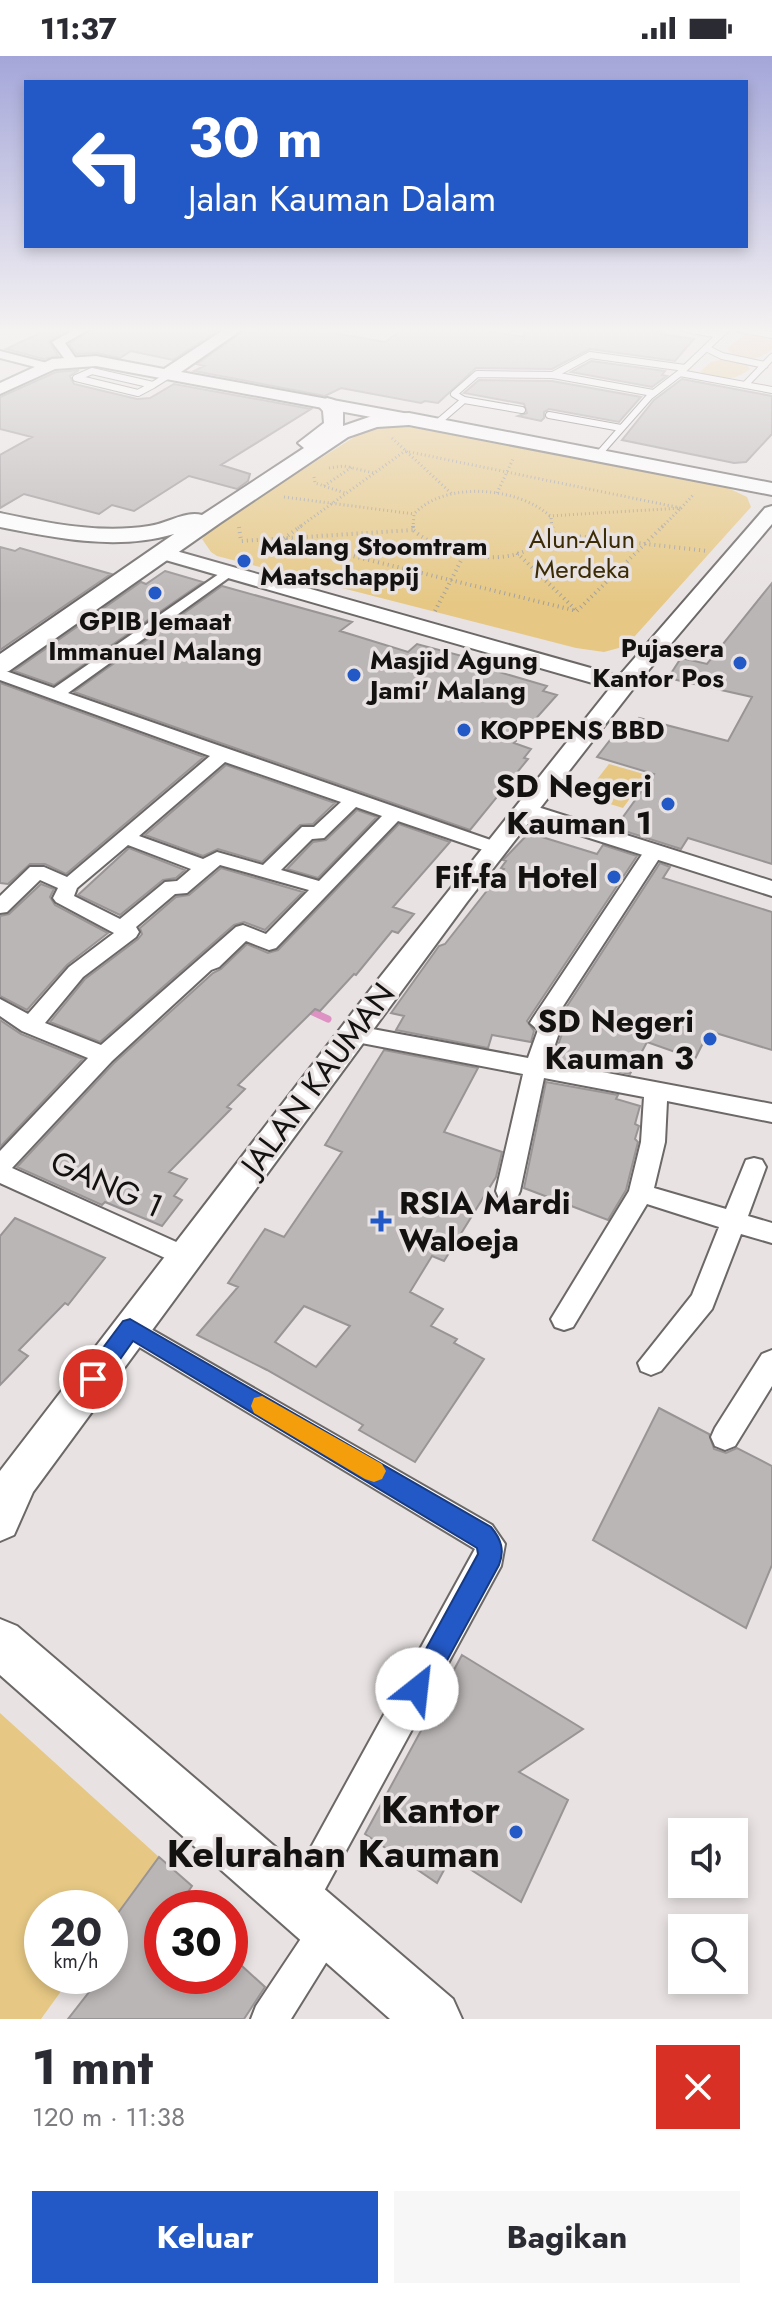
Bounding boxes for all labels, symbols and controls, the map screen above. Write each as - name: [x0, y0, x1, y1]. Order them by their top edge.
- text: 11:37: [40, 7, 116, 50]
- text: 30 m: [188, 97, 323, 178]
- icon: left: [56, 112, 160, 216]
- text: Jalan Kauman Dalam: [188, 172, 496, 224]
- park label: Alun-Alun Merdeka: [529, 520, 635, 588]
- place label: Malang Stoomtram Maatschappij: [260, 527, 488, 595]
- marker: Malang Stoomtram Maatschappij: [235, 552, 253, 570]
- marker: GPIB Jemaat Immanuel Malang: [146, 584, 164, 602]
- place label: GPIB Jemaat Immanuel Malang: [48, 602, 262, 670]
- place label: Pujasera Kantor Pos: [592, 629, 724, 697]
- place label: Masjid Agung Jami' Malang: [365, 641, 538, 709]
- marker: Pujasera Kantor Pos: [731, 654, 749, 672]
- marker: Masjid Agung Jami' Malang: [345, 666, 363, 684]
- place label: KOPPENS BBD: [480, 711, 665, 749]
- marker: KOPPENS BBD: [455, 721, 473, 739]
- place label: SD Negeri Kauman 1: [495, 763, 652, 846]
- marker: SD Negeri Kauman 1: [659, 795, 677, 813]
- place label: Fif-fa Hotel: [434, 854, 598, 900]
- marker: Fif-fa Hotel: [605, 868, 623, 886]
- street label: JALAN KAUMAN: [228, 973, 406, 1188]
- place label: SD Negeri Kauman 3: [537, 998, 694, 1081]
- marker: SD Negeri Kauman 3: [701, 1030, 719, 1048]
- street label: GANG 1: [43, 1139, 171, 1229]
- place label: RSIA Mardi Waloeja: [399, 1180, 571, 1263]
- marker: RSIA Mardi Waloeja: [370, 1210, 392, 1232]
- pin: [59, 1345, 127, 1413]
- icon: arrive: [71, 1357, 115, 1401]
- position arrow: [375, 1647, 459, 1731]
- place label: Kantor Kelurahan Kauman: [167, 1782, 500, 1881]
- map controls: [668, 1818, 748, 1994]
- button: sound: [668, 1818, 748, 1898]
- marker: Kantor Kelurahan Kauman: [507, 1823, 525, 1841]
- speed limit sign: 30: [144, 1890, 248, 1994]
- text: 20: [50, 1903, 102, 1961]
- button: search: [668, 1914, 748, 1994]
- text: km/h: [53, 1947, 99, 1976]
- text: 1 mnt: [32, 2033, 153, 2102]
- button: close: [656, 2045, 740, 2129]
- text: 120 m · 11:38: [32, 2098, 185, 2136]
- button: Keluar: [32, 2191, 378, 2283]
- button: Bagikan: [394, 2191, 740, 2283]

